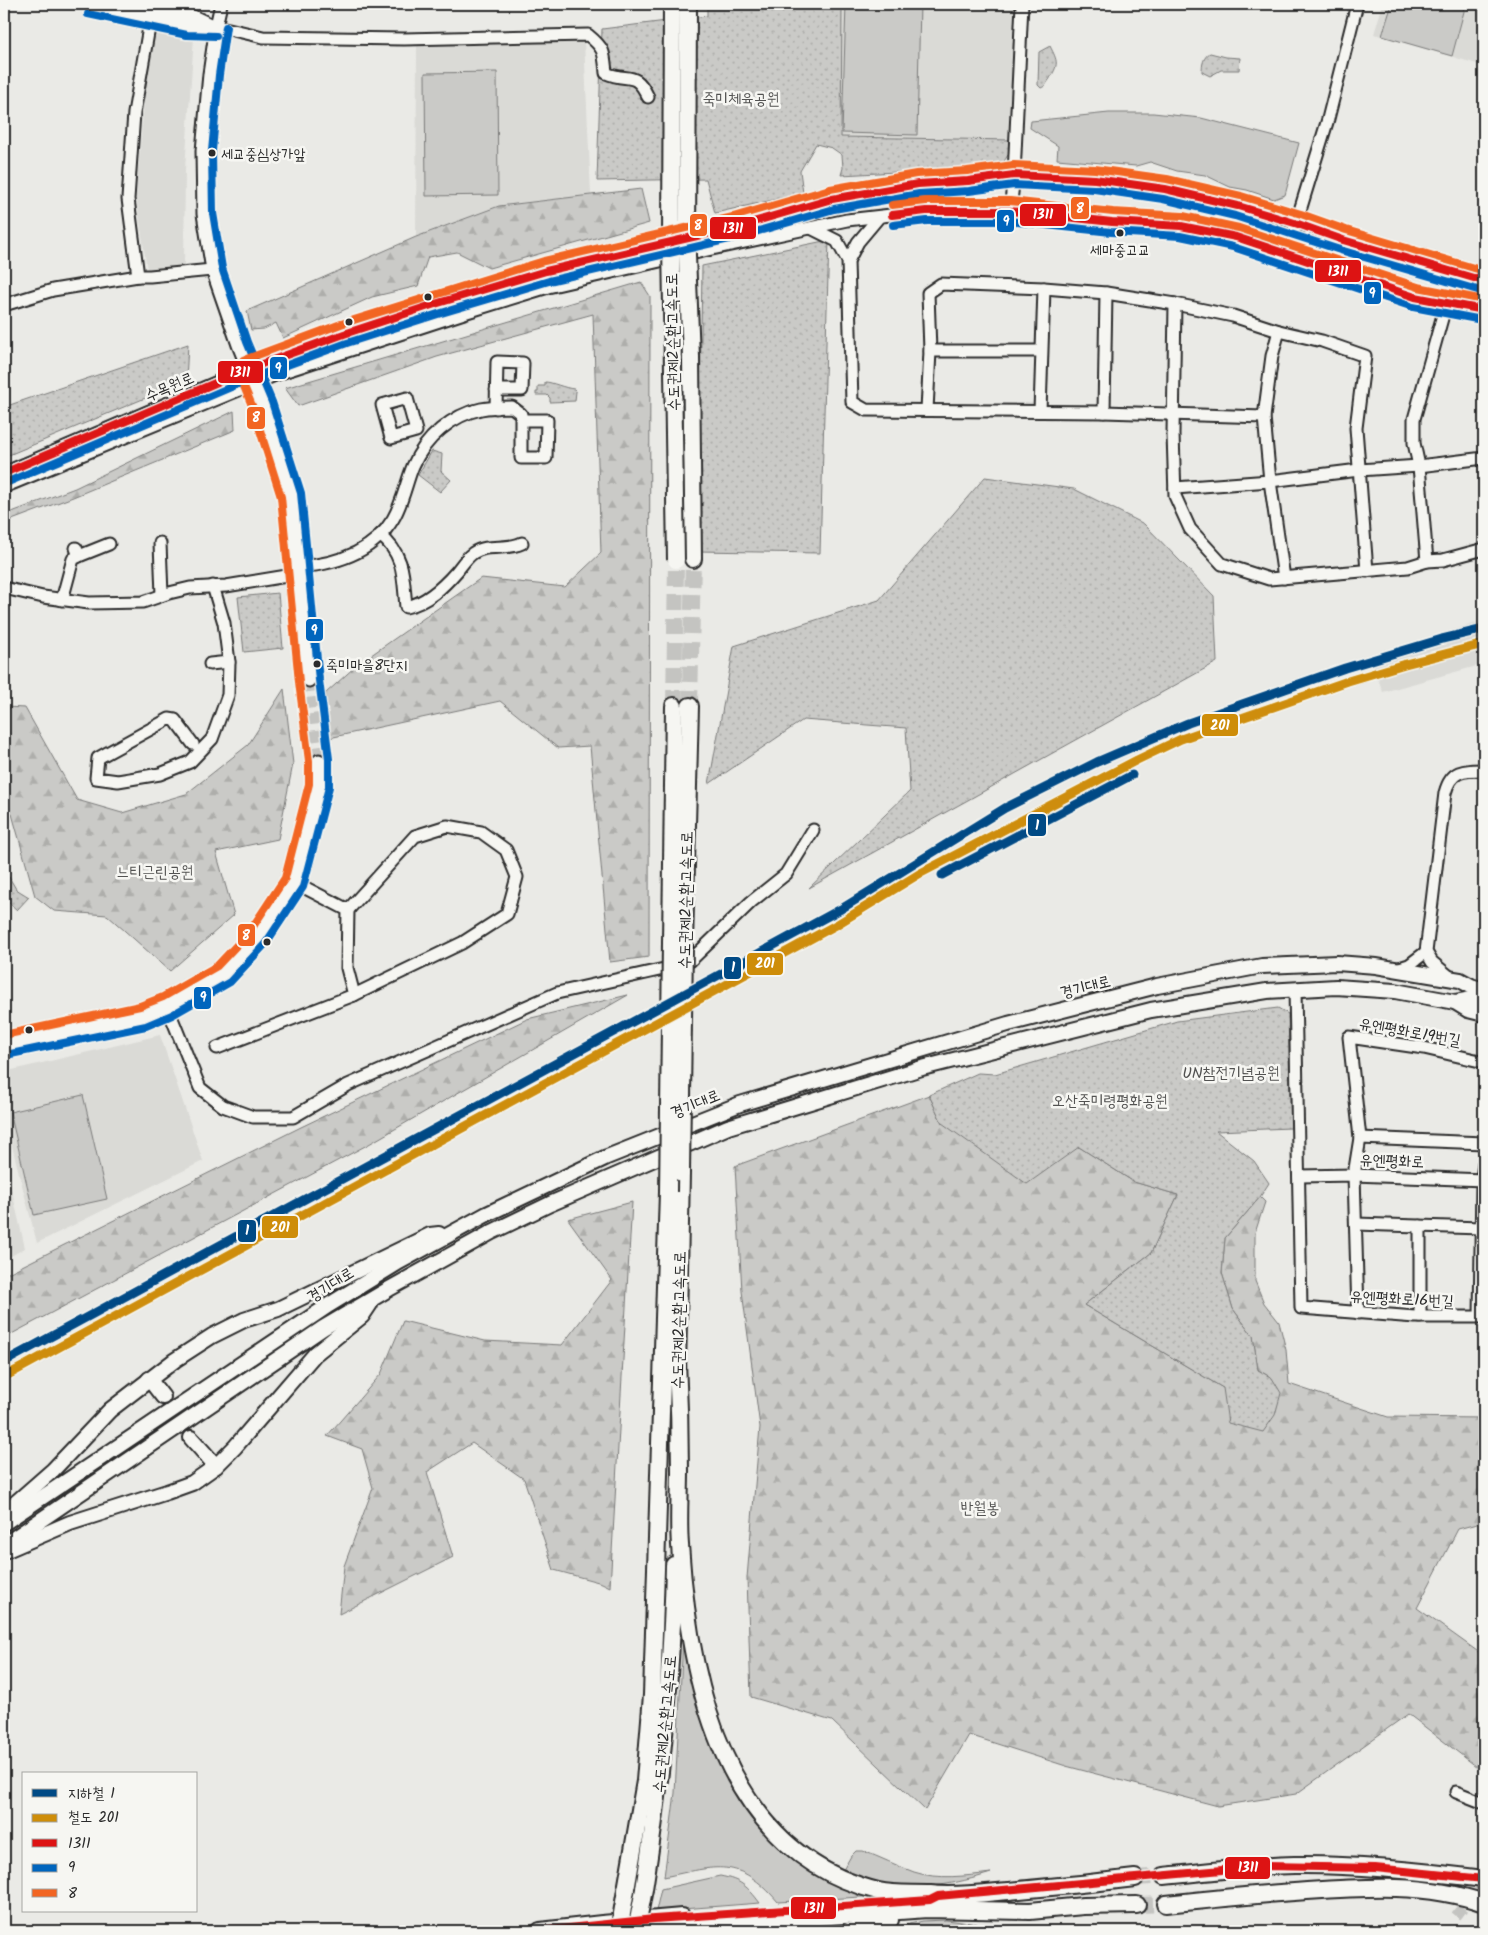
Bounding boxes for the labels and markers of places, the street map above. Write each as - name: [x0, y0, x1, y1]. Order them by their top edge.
- place label: 세교중심상가앞: [221, 143, 306, 167]
- marker: 세교중심상가앞: [207, 148, 217, 158]
- marker: 세마중고교: [1115, 228, 1125, 238]
- place label: 세마중고교: [1090, 239, 1150, 263]
- unlabelled marker: [423, 292, 433, 302]
- unlabelled marker: [344, 317, 354, 327]
- place label: 죽미마을8단지: [326, 654, 407, 678]
- marker: 죽미마을8단지: [312, 659, 322, 669]
- unlabelled marker: [262, 937, 272, 947]
- unlabelled marker: [24, 1025, 34, 1035]

